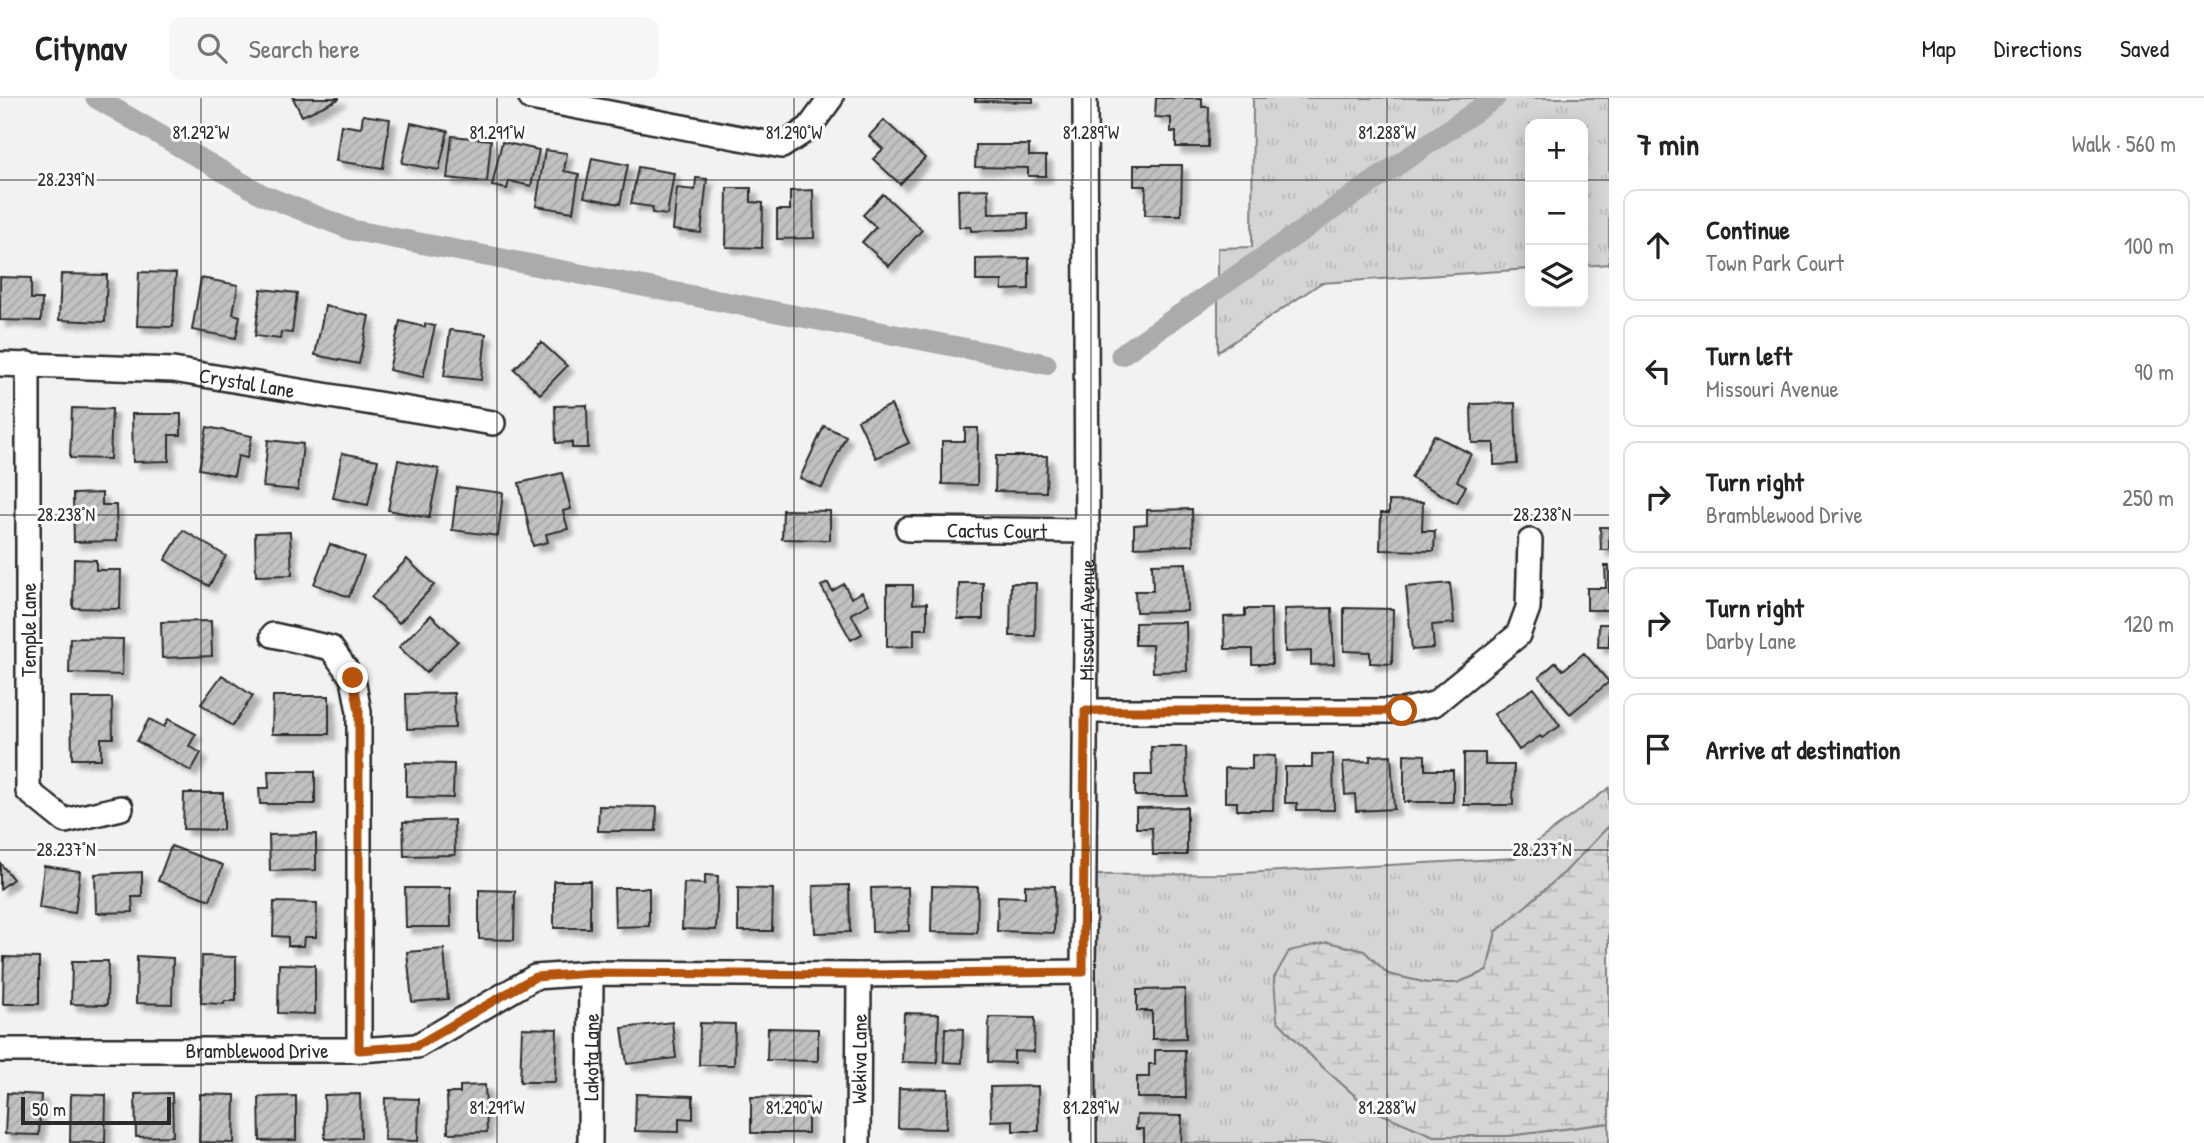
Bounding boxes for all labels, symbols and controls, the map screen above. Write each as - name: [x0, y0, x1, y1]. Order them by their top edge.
- search box: [169, 17, 659, 80]
- text: Citynav: [35, 26, 127, 70]
- icon: search: [193, 29, 231, 67]
- text: Search here: [249, 31, 360, 66]
- text: Map: [1922, 32, 1956, 64]
- text: Directions: [1994, 32, 2082, 64]
- text: Saved: [2120, 32, 2169, 64]
- map controls: [1525, 119, 1588, 308]
- button: +: [1525, 119, 1588, 182]
- text: 81.292°W: [173, 120, 229, 145]
- text: 81.291°W: [469, 120, 525, 145]
- text: 81.290°W: [766, 120, 822, 145]
- text: 81.289°W: [1063, 120, 1119, 145]
- text: 81.288°W: [1358, 120, 1416, 145]
- text: 7 min: [1637, 124, 1699, 164]
- text: Walk · 560 m: [2072, 128, 2176, 159]
- text: 28.239°N: [38, 167, 94, 192]
- button: −: [1525, 182, 1588, 245]
- text: Continue: [1706, 212, 1790, 247]
- icon: ahead: [1639, 226, 1677, 264]
- text: 100 m: [2124, 230, 2174, 261]
- button: layers: [1525, 245, 1588, 308]
- text: Town Park Court: [1706, 247, 1844, 278]
- text: Turn left: [1706, 338, 1792, 373]
- icon: left: [1639, 352, 1677, 390]
- text: 90 m: [2134, 356, 2174, 387]
- street label: Crystal Lane: [197, 360, 297, 404]
- text: Missouri Avenue: [1706, 373, 1839, 404]
- text: Turn right: [1706, 464, 1804, 499]
- icon: right: [1639, 478, 1677, 516]
- text: 250 m: [2122, 482, 2174, 513]
- text: Bramblewood Drive: [1706, 499, 1863, 530]
- text: 28.238°N: [37, 502, 95, 527]
- text: 28.238°N: [1513, 502, 1571, 527]
- street label: Cactus Court: [947, 515, 1048, 545]
- street label: Missouri Avenue: [1071, 559, 1101, 681]
- street label: Temple Lane: [14, 583, 43, 677]
- text: Turn right: [1706, 590, 1804, 625]
- icon: right: [1639, 604, 1677, 642]
- text: 120 m: [2124, 608, 2174, 639]
- text: Darby Lane: [1706, 625, 1796, 656]
- route end: [337, 662, 368, 693]
- route start: [1386, 695, 1417, 726]
- icon: arrive: [1639, 730, 1677, 768]
- text: Arrive at destination: [1706, 732, 1901, 767]
- text: 28.237°N: [36, 837, 96, 862]
- text: 28.237°N: [1512, 837, 1572, 862]
- street label: Lakota Lane: [576, 1013, 605, 1101]
- street label: Wekiva Lane: [844, 1014, 873, 1104]
- street label: Bramblewood Drive: [185, 1036, 329, 1065]
- scale bar: [21, 1094, 172, 1126]
- text: 81.291°W: [469, 1095, 525, 1120]
- text: 81.290°W: [766, 1095, 822, 1120]
- text: 81.289°W: [1063, 1095, 1119, 1120]
- text: 81.288°W: [1358, 1095, 1416, 1120]
- text: 50 m: [32, 1096, 66, 1122]

